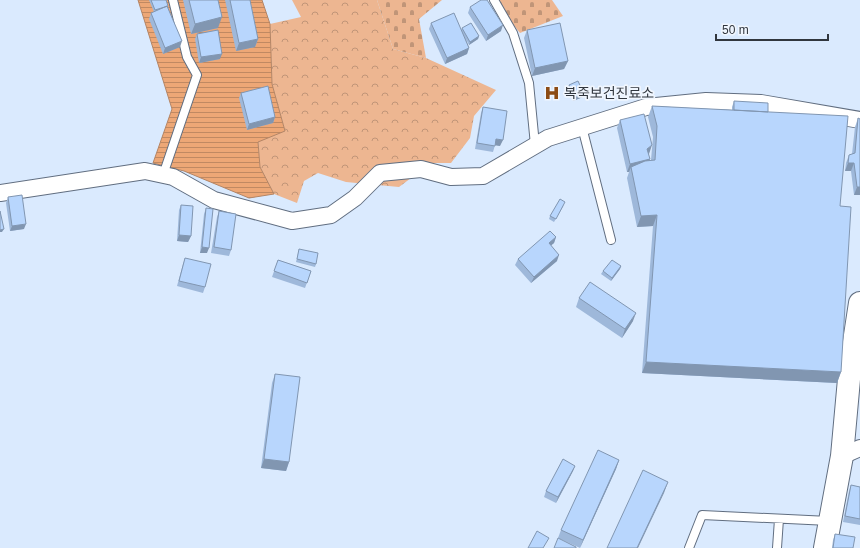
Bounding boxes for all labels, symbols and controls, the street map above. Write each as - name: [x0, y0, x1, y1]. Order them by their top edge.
- scale bar: [716, 16, 828, 42]
- text: 50 m: [722, 23, 749, 37]
- hospital icon: 복죽보건진료소: [543, 84, 561, 102]
- place label: 복죽보건진료소: [564, 85, 654, 101]

